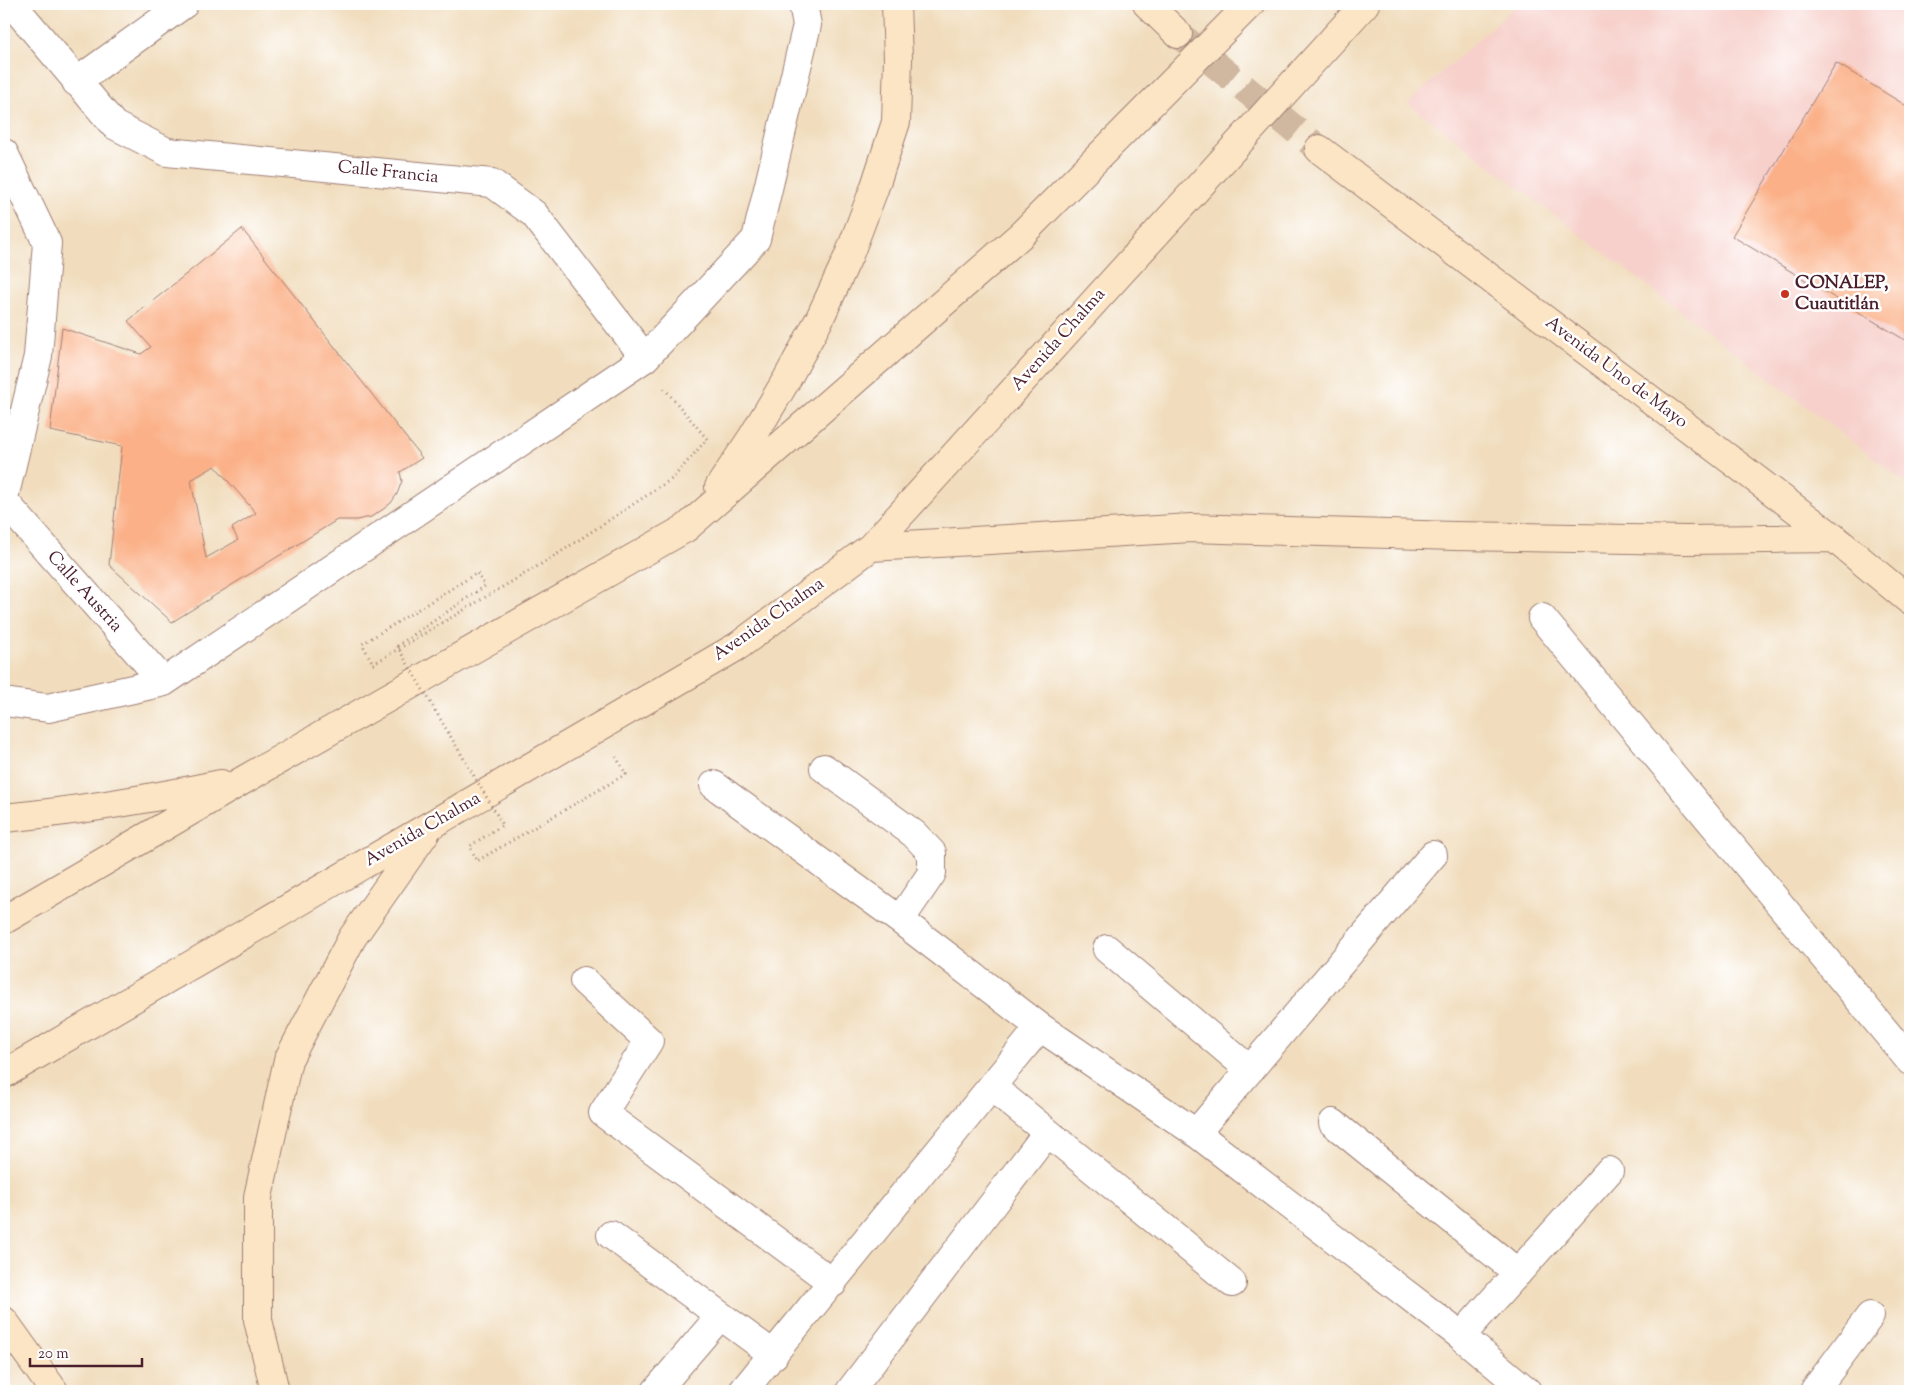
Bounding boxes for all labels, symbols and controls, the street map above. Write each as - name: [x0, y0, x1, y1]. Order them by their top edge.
- street label: Calle Francia: [336, 155, 440, 191]
- place label: CONALEP, Cuautitlán: [1795, 271, 1888, 318]
- street label: Avenida Chalma: [1006, 283, 1112, 397]
- marker: CONALEP, Cuautitlán: [1779, 288, 1791, 300]
- street label: Avenida Uno de Mayo: [1539, 311, 1693, 436]
- street label: Calle Austria: [40, 545, 128, 639]
- street label: Avenida Chalma: [708, 572, 830, 668]
- street label: Avenida Chalma: [360, 786, 486, 874]
- scale bar: [30, 1335, 142, 1367]
- text: 20 m: [38, 1344, 69, 1365]

